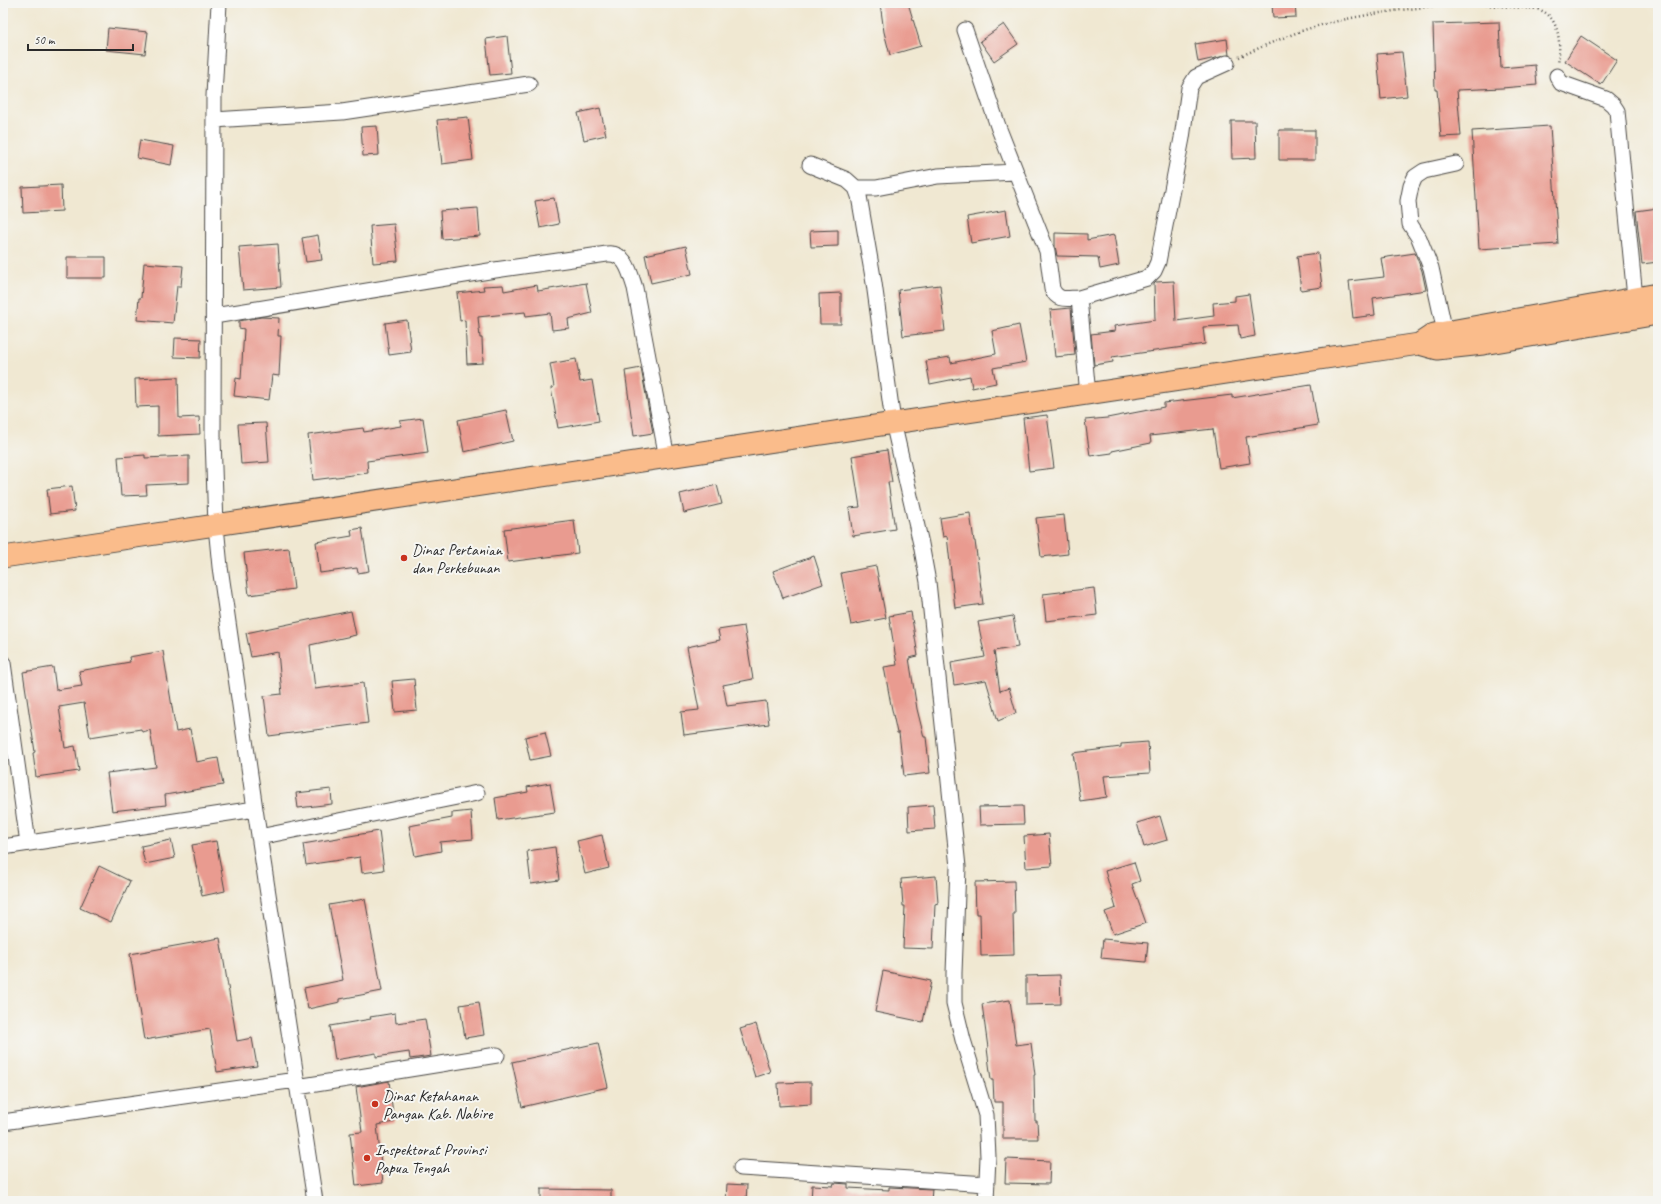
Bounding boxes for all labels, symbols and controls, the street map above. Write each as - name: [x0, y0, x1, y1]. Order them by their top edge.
- scale bar: [28, 26, 133, 52]
- text: 50 m: [34, 32, 56, 48]
- place label: Dinas Pertanian dan Perkebunan: [412, 540, 503, 578]
- marker: Dinas Pertanian dan Perkebunan: [399, 553, 409, 563]
- place label: Dinas Ketahanan Pangan Kab. Nabire: [383, 1086, 494, 1124]
- marker: Dinas Ketahanan Pangan Kab. Nabire: [370, 1099, 380, 1109]
- place label: Inspektorat Provinsi Papua Tengah: [375, 1140, 488, 1178]
- marker: Inspektorat Provinsi Papua Tengah: [362, 1153, 372, 1163]

